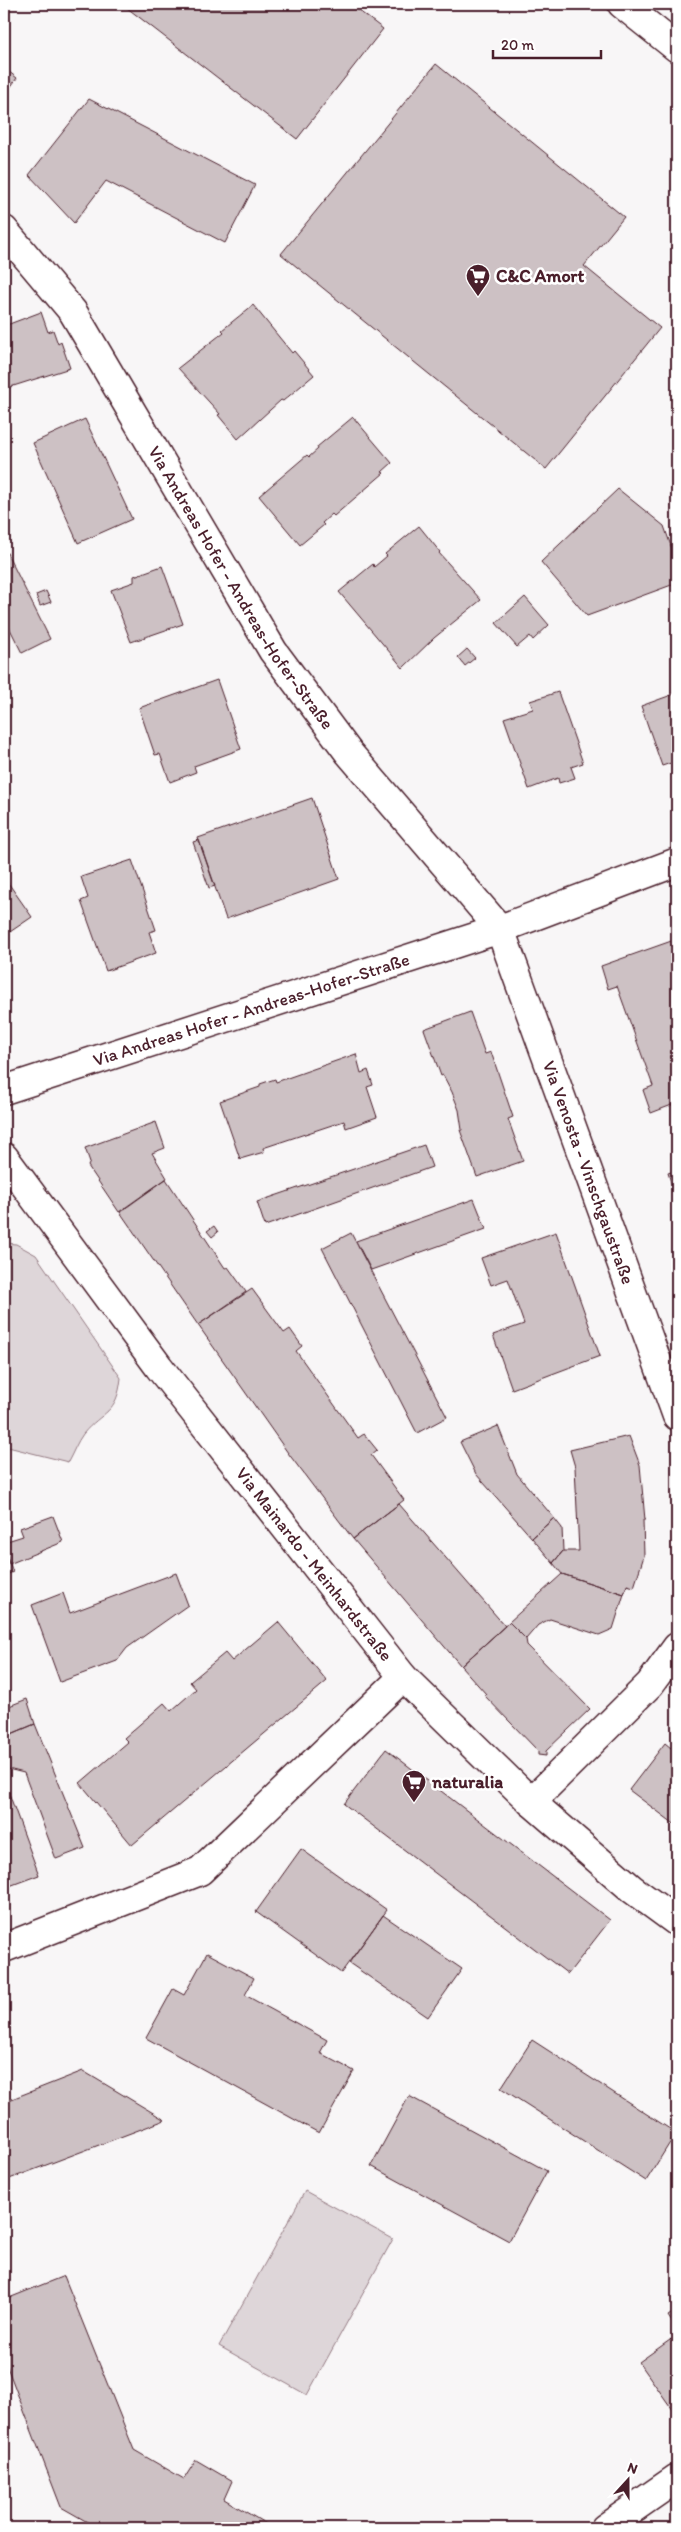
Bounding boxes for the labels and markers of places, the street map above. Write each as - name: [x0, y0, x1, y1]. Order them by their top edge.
- supermarket icon: C&C Amort: [465, 263, 491, 297]
- place label: C&C Amort: [496, 265, 584, 287]
- supermarket icon: naturalia: [401, 1769, 427, 1803]
- place label: naturalia: [431, 1771, 503, 1793]

